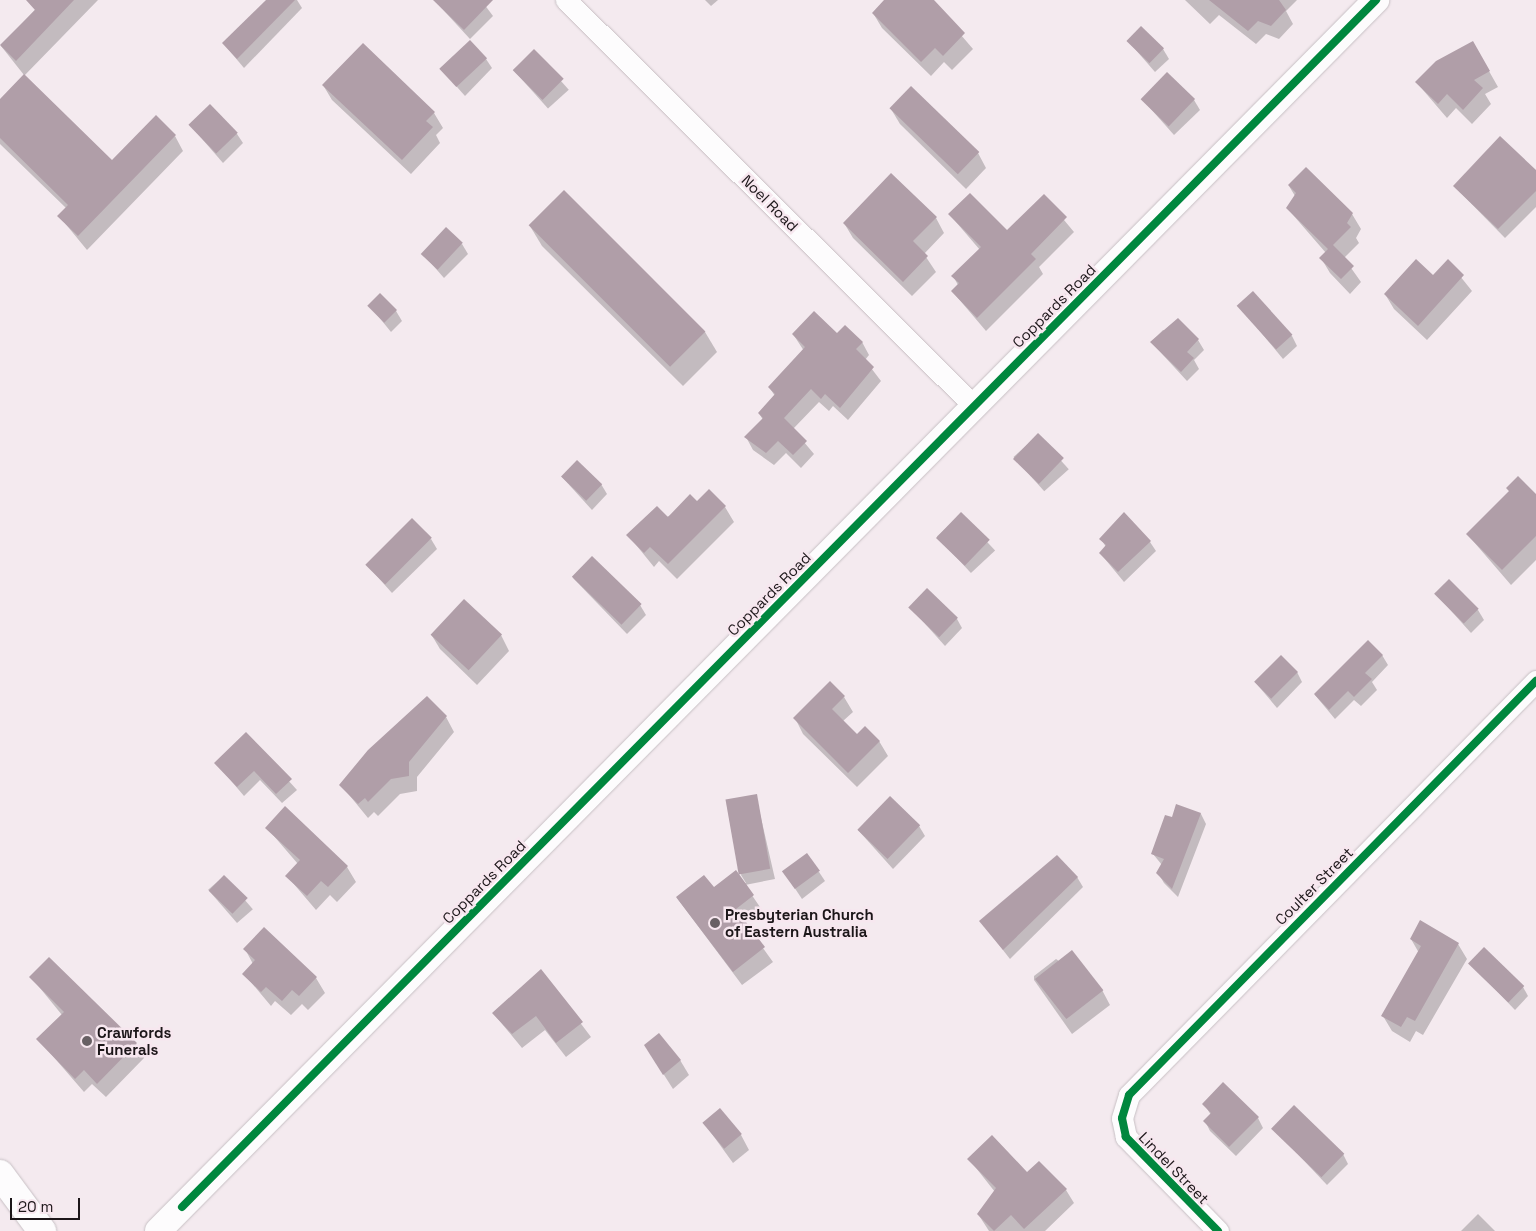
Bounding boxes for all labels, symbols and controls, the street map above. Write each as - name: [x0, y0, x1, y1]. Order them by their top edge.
- street label: Noel Road: [738, 171, 802, 235]
- street label: Coppards Road: [1009, 261, 1099, 351]
- street label: Coppards Road: [724, 549, 814, 639]
- street label: Coppards Road: [439, 837, 529, 927]
- street label: Coulter Street: [1271, 843, 1357, 929]
- place label: Presbyterian Church of Eastern Australia: [725, 905, 874, 940]
- marker: Presbyterian Church of Eastern Australia: [709, 917, 721, 929]
- place label: Crawfords Funerals: [97, 1023, 171, 1058]
- marker: Crawfords Funerals: [81, 1035, 93, 1047]
- street label: Lindel Street: [1135, 1128, 1213, 1208]
- scale bar: [12, 1188, 82, 1220]
- text: 20 m: [18, 1197, 53, 1216]

